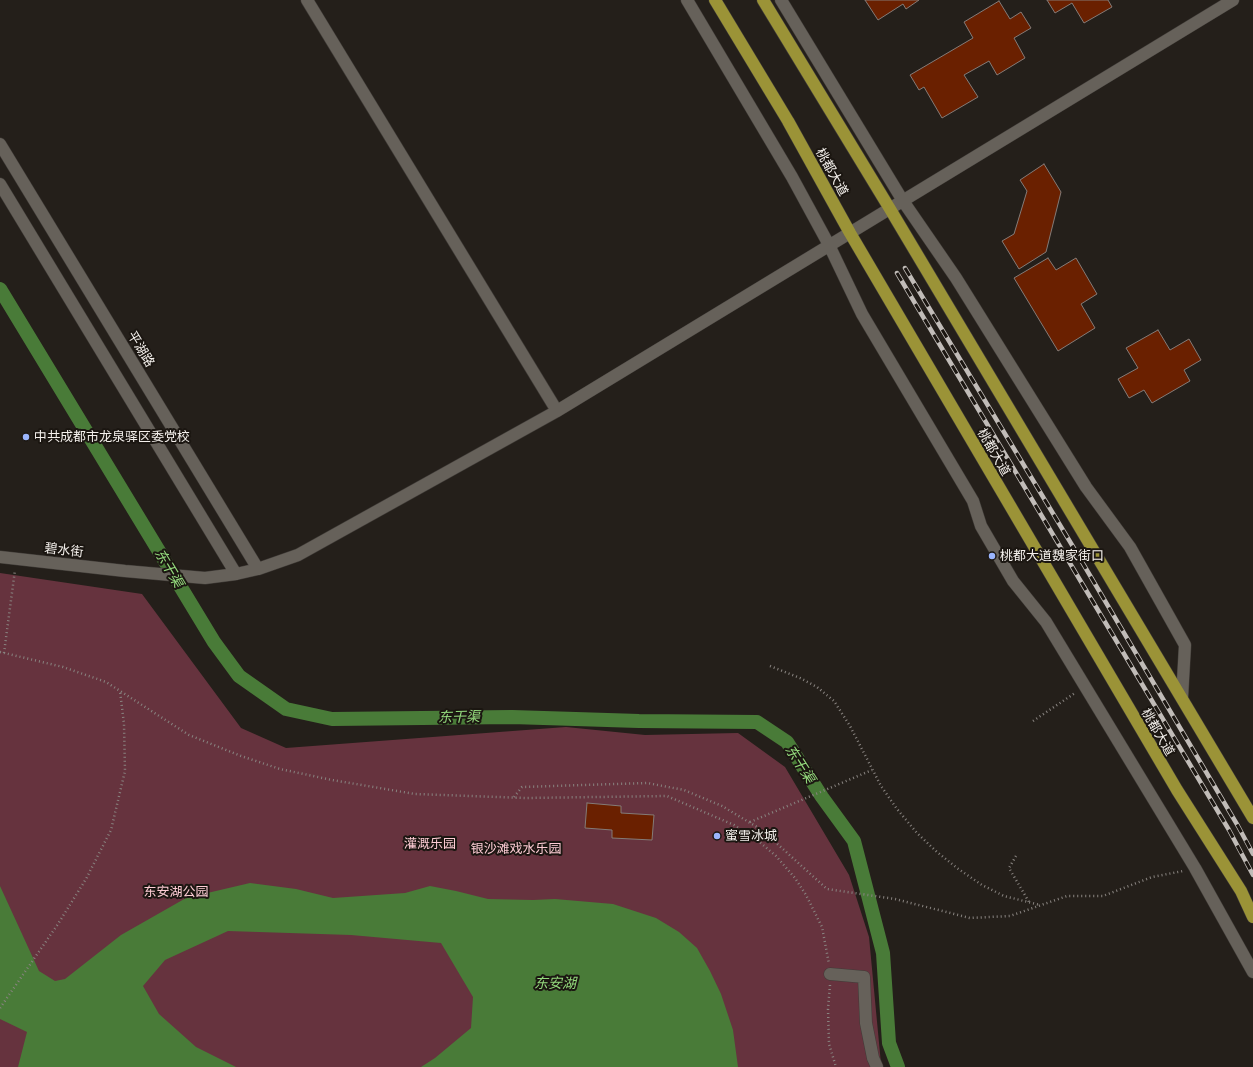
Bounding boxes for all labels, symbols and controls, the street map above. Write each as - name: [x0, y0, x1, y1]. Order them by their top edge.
- street label: 桃都大道: [813, 145, 851, 199]
- street label: 平湖路: [124, 328, 158, 370]
- street label: 桃都大道: [974, 426, 1014, 478]
- place label: 中共成都市龙泉驿区委党校: [34, 429, 190, 445]
- marker: 中共成都市龙泉驿区委党校: [21, 432, 31, 442]
- street label: 碧水街: [44, 540, 84, 560]
- water label: 东干渠: [151, 546, 187, 590]
- place label: 桃都大道魏家街口: [1000, 548, 1104, 564]
- marker: 桃都大道魏家街口: [987, 551, 997, 561]
- street label: 桃都大道: [1138, 706, 1178, 758]
- water label: 东干渠: [438, 708, 480, 726]
- water label: 东干渠: [782, 742, 818, 786]
- place label: 蜜雪冰城: [725, 828, 777, 844]
- marker: 蜜雪冰城: [712, 831, 722, 841]
- park label: 灌溉乐园: [404, 836, 456, 852]
- park label: 银沙滩戏水乐园: [471, 841, 561, 857]
- park label: 东安湖公园: [144, 884, 208, 900]
- water label: 东安湖: [534, 975, 576, 991]

